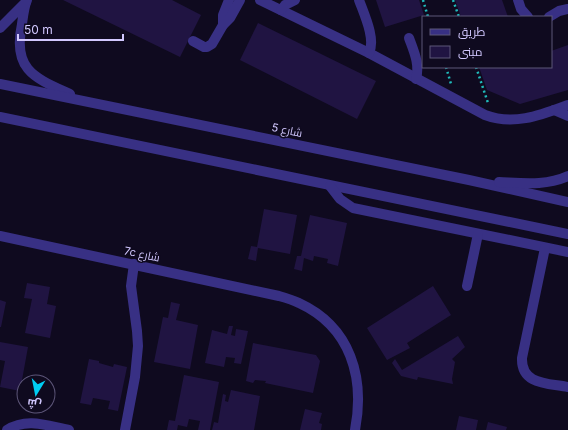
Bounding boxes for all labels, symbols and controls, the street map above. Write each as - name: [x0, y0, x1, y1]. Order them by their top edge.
- scale bar: [18, 16, 123, 42]
- legend: [422, 16, 552, 68]
- text: 50 m: [24, 22, 53, 37]
- text: طريق: [458, 24, 486, 39]
- text: مبنى: [458, 44, 483, 59]
- street label: شارع 5: [270, 120, 304, 141]
- street label: 7c شارع: [123, 243, 161, 266]
- north arrow: [16, 374, 56, 414]
- text: ش: [26, 396, 42, 412]

